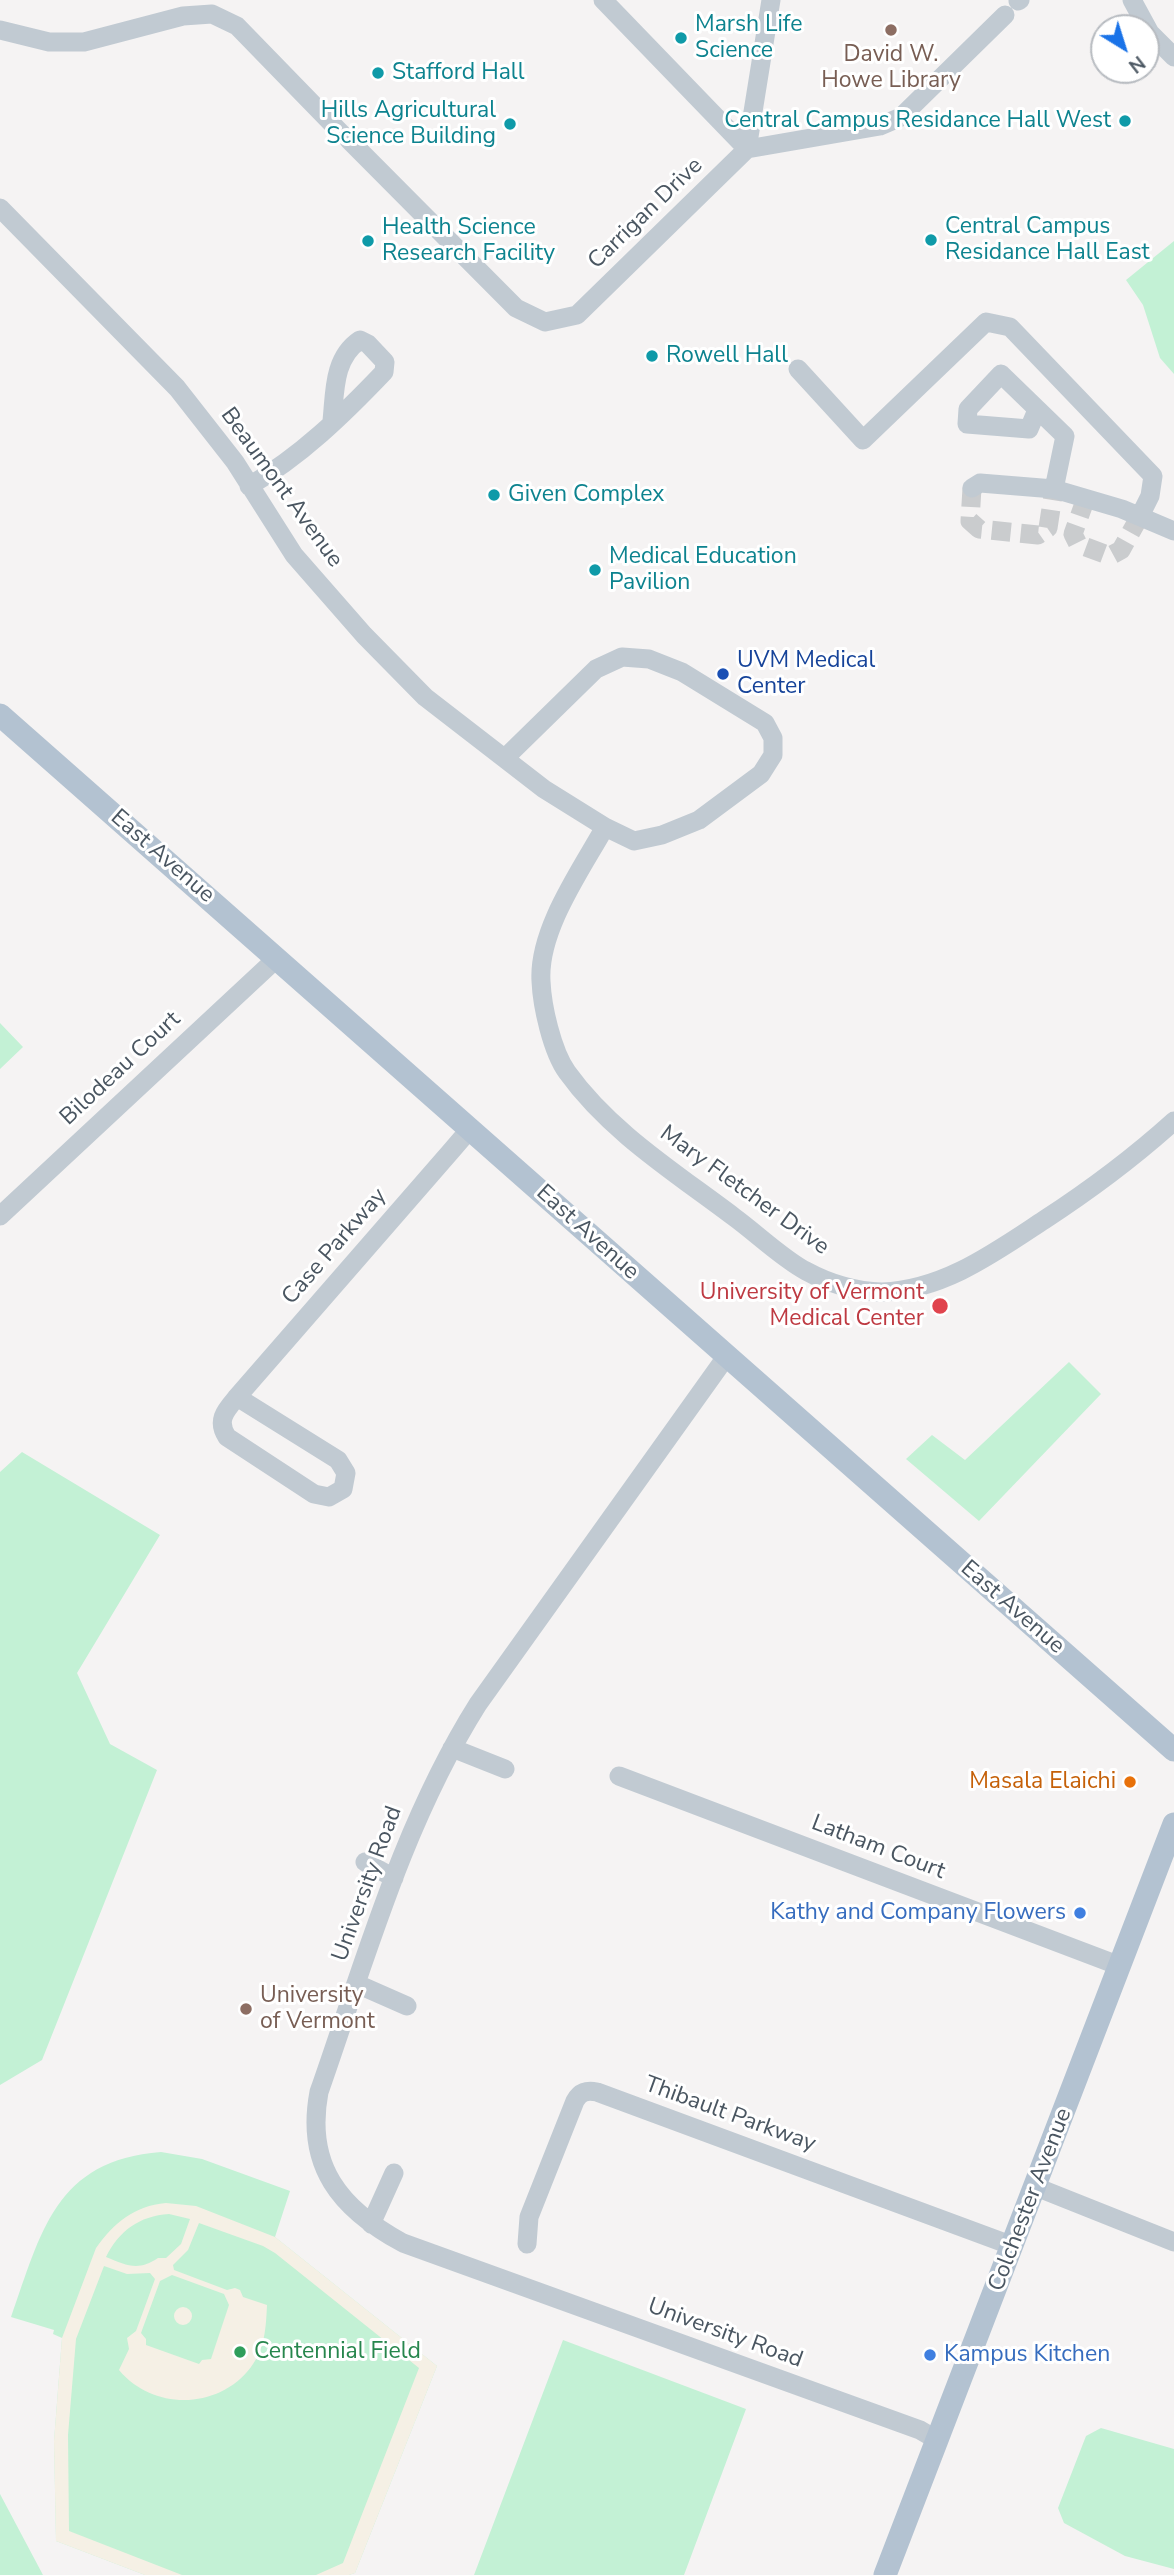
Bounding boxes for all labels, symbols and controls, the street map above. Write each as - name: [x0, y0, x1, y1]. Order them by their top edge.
- place label: Marsh Life Science: [695, 11, 802, 65]
- north arrow: [1090, 14, 1160, 84]
- marker: David W. Howe Library: [883, 22, 899, 38]
- marker: Marsh Life Science: [673, 30, 689, 46]
- place label: David W. Howe Library: [821, 41, 961, 95]
- text: N: [1123, 49, 1150, 79]
- place label: Stafford Hall: [392, 59, 524, 87]
- marker: Stafford Hall: [370, 65, 386, 81]
- place label: Hills Agricultural Science Building: [321, 97, 496, 151]
- place label: Central Campus Residance Hall West: [724, 107, 1111, 135]
- marker: Central Campus Residance Hall West: [1117, 113, 1133, 129]
- marker: Hills Agricultural Science Building: [502, 116, 518, 132]
- street label: Carrigan Drive: [583, 153, 709, 275]
- place label: Central Campus Residance Hall East: [945, 213, 1150, 267]
- place label: Health Science Research Facility: [382, 214, 555, 268]
- marker: Central Campus Residance Hall East: [923, 232, 939, 248]
- marker: Health Science Research Facility: [360, 233, 376, 249]
- place label: Rowell Hall: [666, 342, 788, 370]
- marker: Rowell Hall: [644, 348, 660, 364]
- street label: Beaumont Avenue: [214, 403, 348, 573]
- place label: Given Complex: [508, 481, 664, 509]
- marker: Given Complex: [486, 487, 502, 503]
- place label: Medical Education Pavilion: [609, 543, 797, 597]
- marker: Medical Education Pavilion: [587, 562, 603, 578]
- place label: UVM Medical Center: [737, 647, 875, 701]
- marker: UVM Medical Center: [715, 666, 731, 682]
- street label: East Avenue: [104, 804, 220, 910]
- street label: Bilodeau Court: [55, 1006, 187, 1132]
- street label: Mary Fletcher Drive: [654, 1120, 834, 1262]
- street label: East Avenue: [530, 1180, 644, 1286]
- street label: Case Parkway: [277, 1183, 393, 1311]
- place label: University of Vermont Medical Center: [700, 1279, 924, 1333]
- marker: University of Vermont Medical Center: [930, 1296, 950, 1316]
- street label: East Avenue: [954, 1555, 1070, 1661]
- place label: Masala Elaichi: [969, 1768, 1116, 1796]
- marker: Masala Elaichi: [1122, 1774, 1138, 1790]
- street label: University Road: [327, 1803, 409, 1965]
- street label: Latham Court: [807, 1810, 949, 1886]
- place label: Kathy and Company Flowers: [770, 1899, 1066, 1927]
- marker: Kathy and Company Flowers: [1072, 1905, 1088, 1921]
- place label: University of Vermont: [260, 1982, 375, 2036]
- marker: University of Vermont: [238, 2001, 254, 2017]
- street label: Thibault Parkway: [641, 2071, 819, 2159]
- street label: Colchester Avenue: [983, 2105, 1079, 2295]
- street label: University Road: [644, 2293, 806, 2375]
- place label: Centennial Field: [254, 2338, 421, 2366]
- place label: Kampus Kitchen: [944, 2341, 1110, 2369]
- marker: Centennial Field: [232, 2344, 248, 2360]
- marker: Kampus Kitchen: [922, 2347, 938, 2363]

